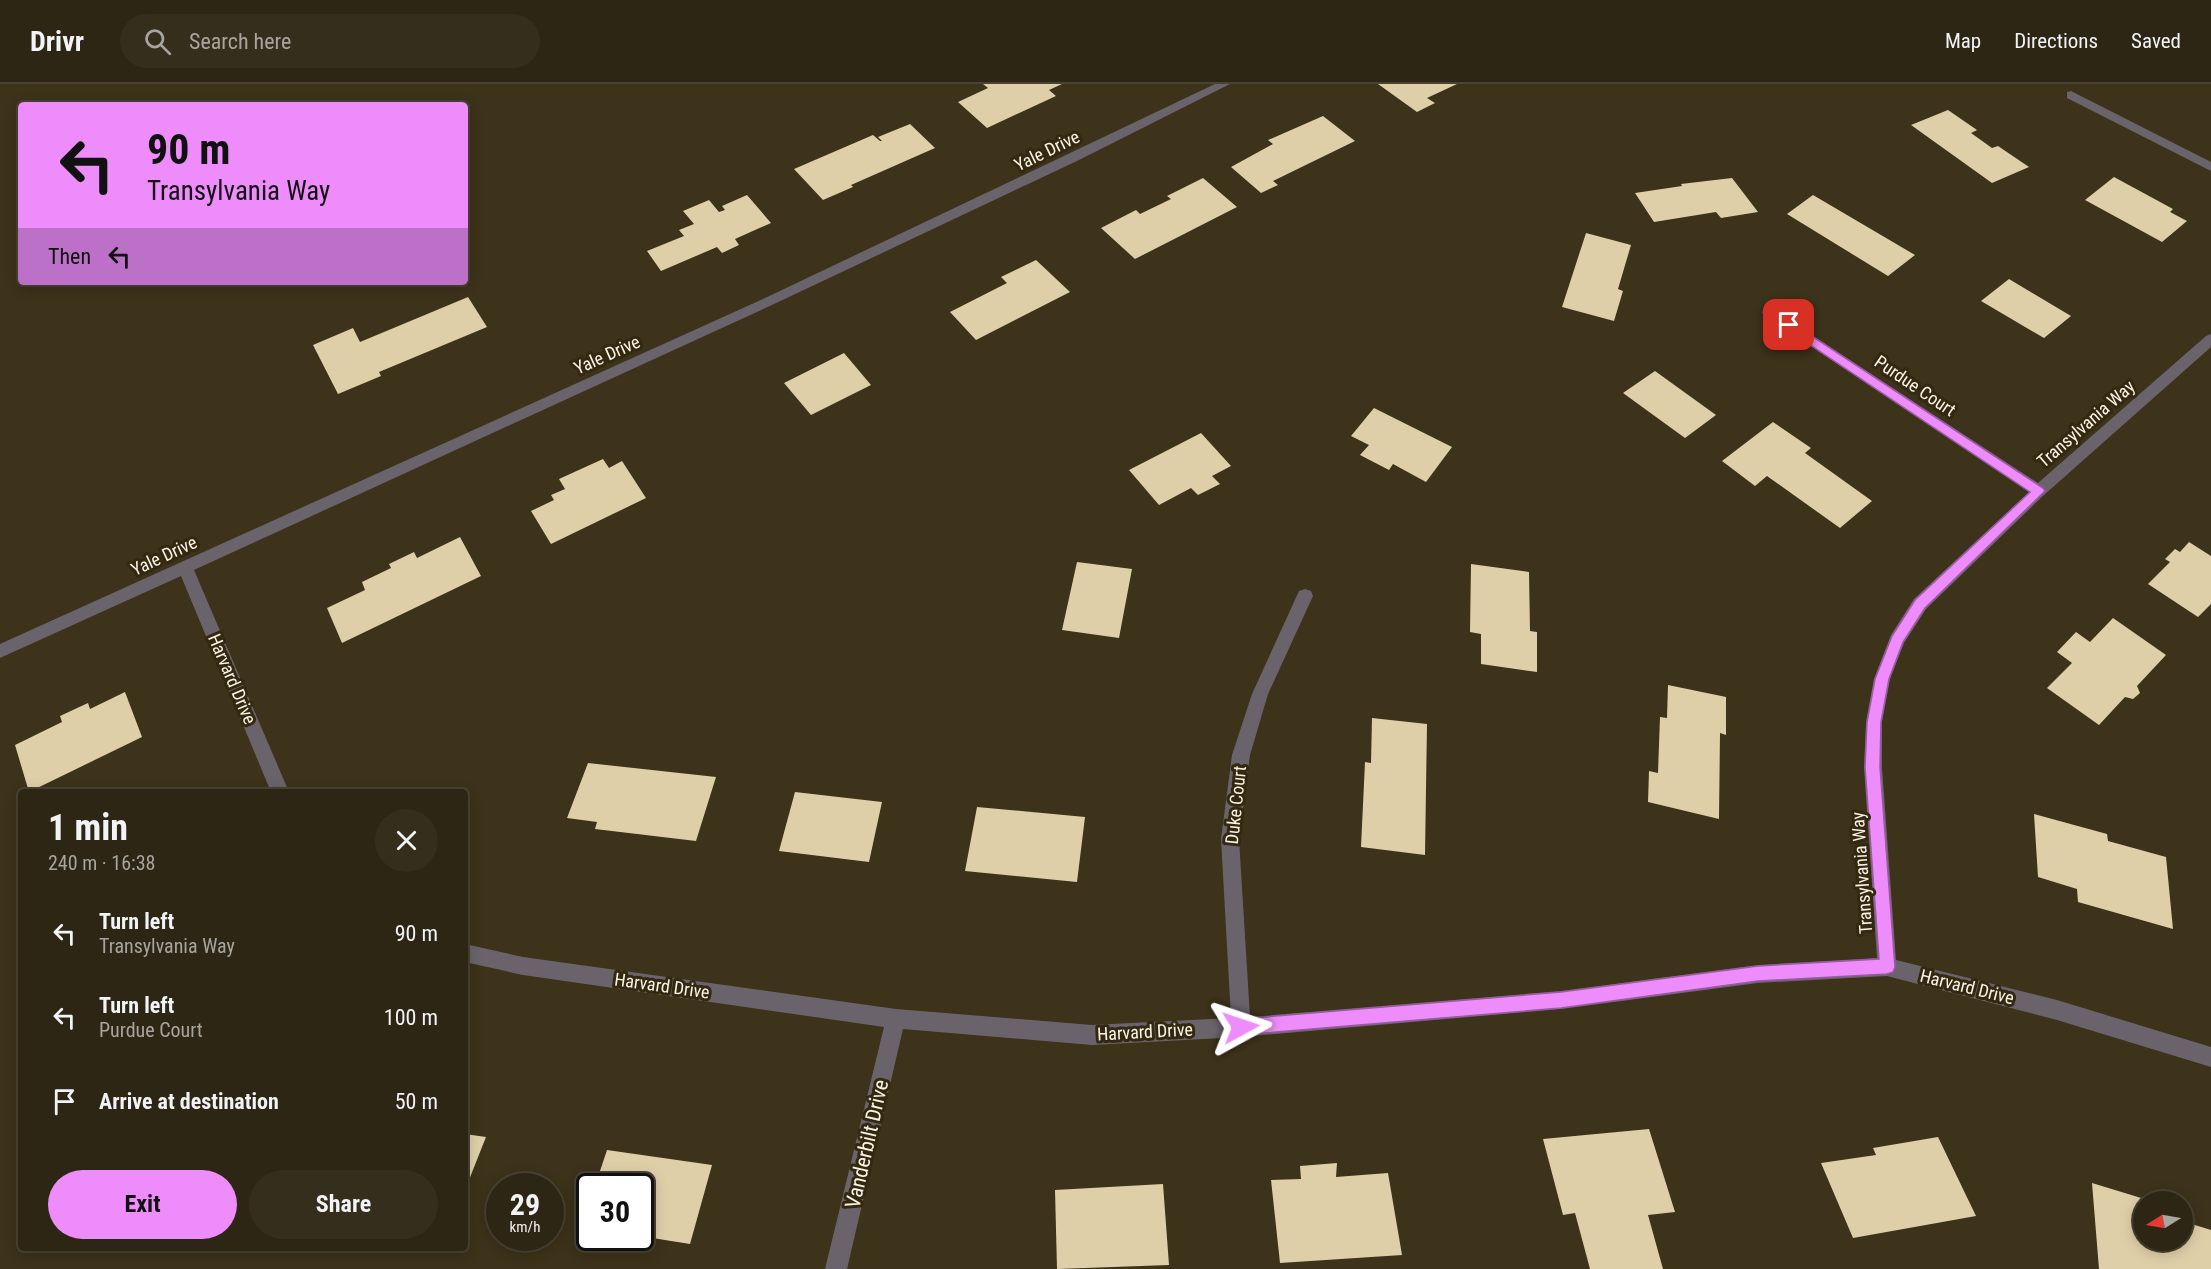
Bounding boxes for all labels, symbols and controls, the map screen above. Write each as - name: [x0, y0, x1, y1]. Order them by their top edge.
- search box: [120, 14, 540, 68]
- text: Drivr: [30, 25, 84, 58]
- icon: search: [141, 25, 174, 58]
- text: Search here: [189, 29, 291, 54]
- text: Map: [1945, 29, 1981, 53]
- text: Directions: [2014, 29, 2098, 53]
- text: Saved: [2131, 29, 2181, 53]
- text: 90 m: [147, 125, 230, 174]
- icon: left: [48, 126, 126, 204]
- street label: Yale Drive: [1011, 126, 1083, 175]
- text: Transylvania Way: [147, 175, 330, 207]
- icon: left: [103, 240, 136, 273]
- text: Then: [48, 244, 91, 269]
- pin: [1763, 299, 1814, 350]
- icon: arrive: [1772, 308, 1805, 341]
- street label: Yale Drive: [571, 331, 643, 378]
- street label: Purdue Court: [1871, 351, 1960, 420]
- street label: Transylvania Way: [2033, 375, 2139, 472]
- street label: Yale Drive: [128, 531, 200, 580]
- street label: Harvard Drive: [204, 631, 261, 727]
- street label: Duke Court: [1221, 765, 1250, 845]
- text: 1 min: [48, 807, 128, 849]
- button: close: [375, 809, 438, 872]
- street label: Transylvania Way: [1847, 811, 1876, 935]
- text: 240 m · 16:38: [48, 851, 155, 875]
- text: Turn left: [99, 909, 174, 934]
- icon: left: [48, 917, 81, 950]
- text: 90 m: [395, 921, 438, 946]
- text: Transylvania Way: [99, 934, 235, 958]
- street label: Harvard Drive: [1918, 965, 2016, 1008]
- street label: Harvard Drive: [613, 968, 711, 1003]
- text: Turn left: [99, 993, 174, 1018]
- position arrow: [1209, 995, 1273, 1059]
- icon: left: [48, 1001, 81, 1034]
- text: 100 m: [384, 1005, 438, 1030]
- text: Purdue Court: [99, 1018, 203, 1042]
- street label: Harvard Drive: [1097, 1019, 1193, 1044]
- street label: Vanderbilt Drive: [841, 1077, 893, 1211]
- icon: arrive: [48, 1085, 81, 1118]
- text: Arrive at destination: [99, 1089, 279, 1114]
- text: 50 m: [395, 1089, 438, 1114]
- button: Exit: [48, 1170, 237, 1239]
- button: Share: [249, 1170, 438, 1239]
- speed limit sign: 30: [576, 1173, 654, 1251]
- text: 29: [510, 1187, 540, 1222]
- north arrow: [2133, 1191, 2193, 1251]
- map controls: [2133, 1191, 2193, 1251]
- text: km/h: [510, 1218, 540, 1236]

